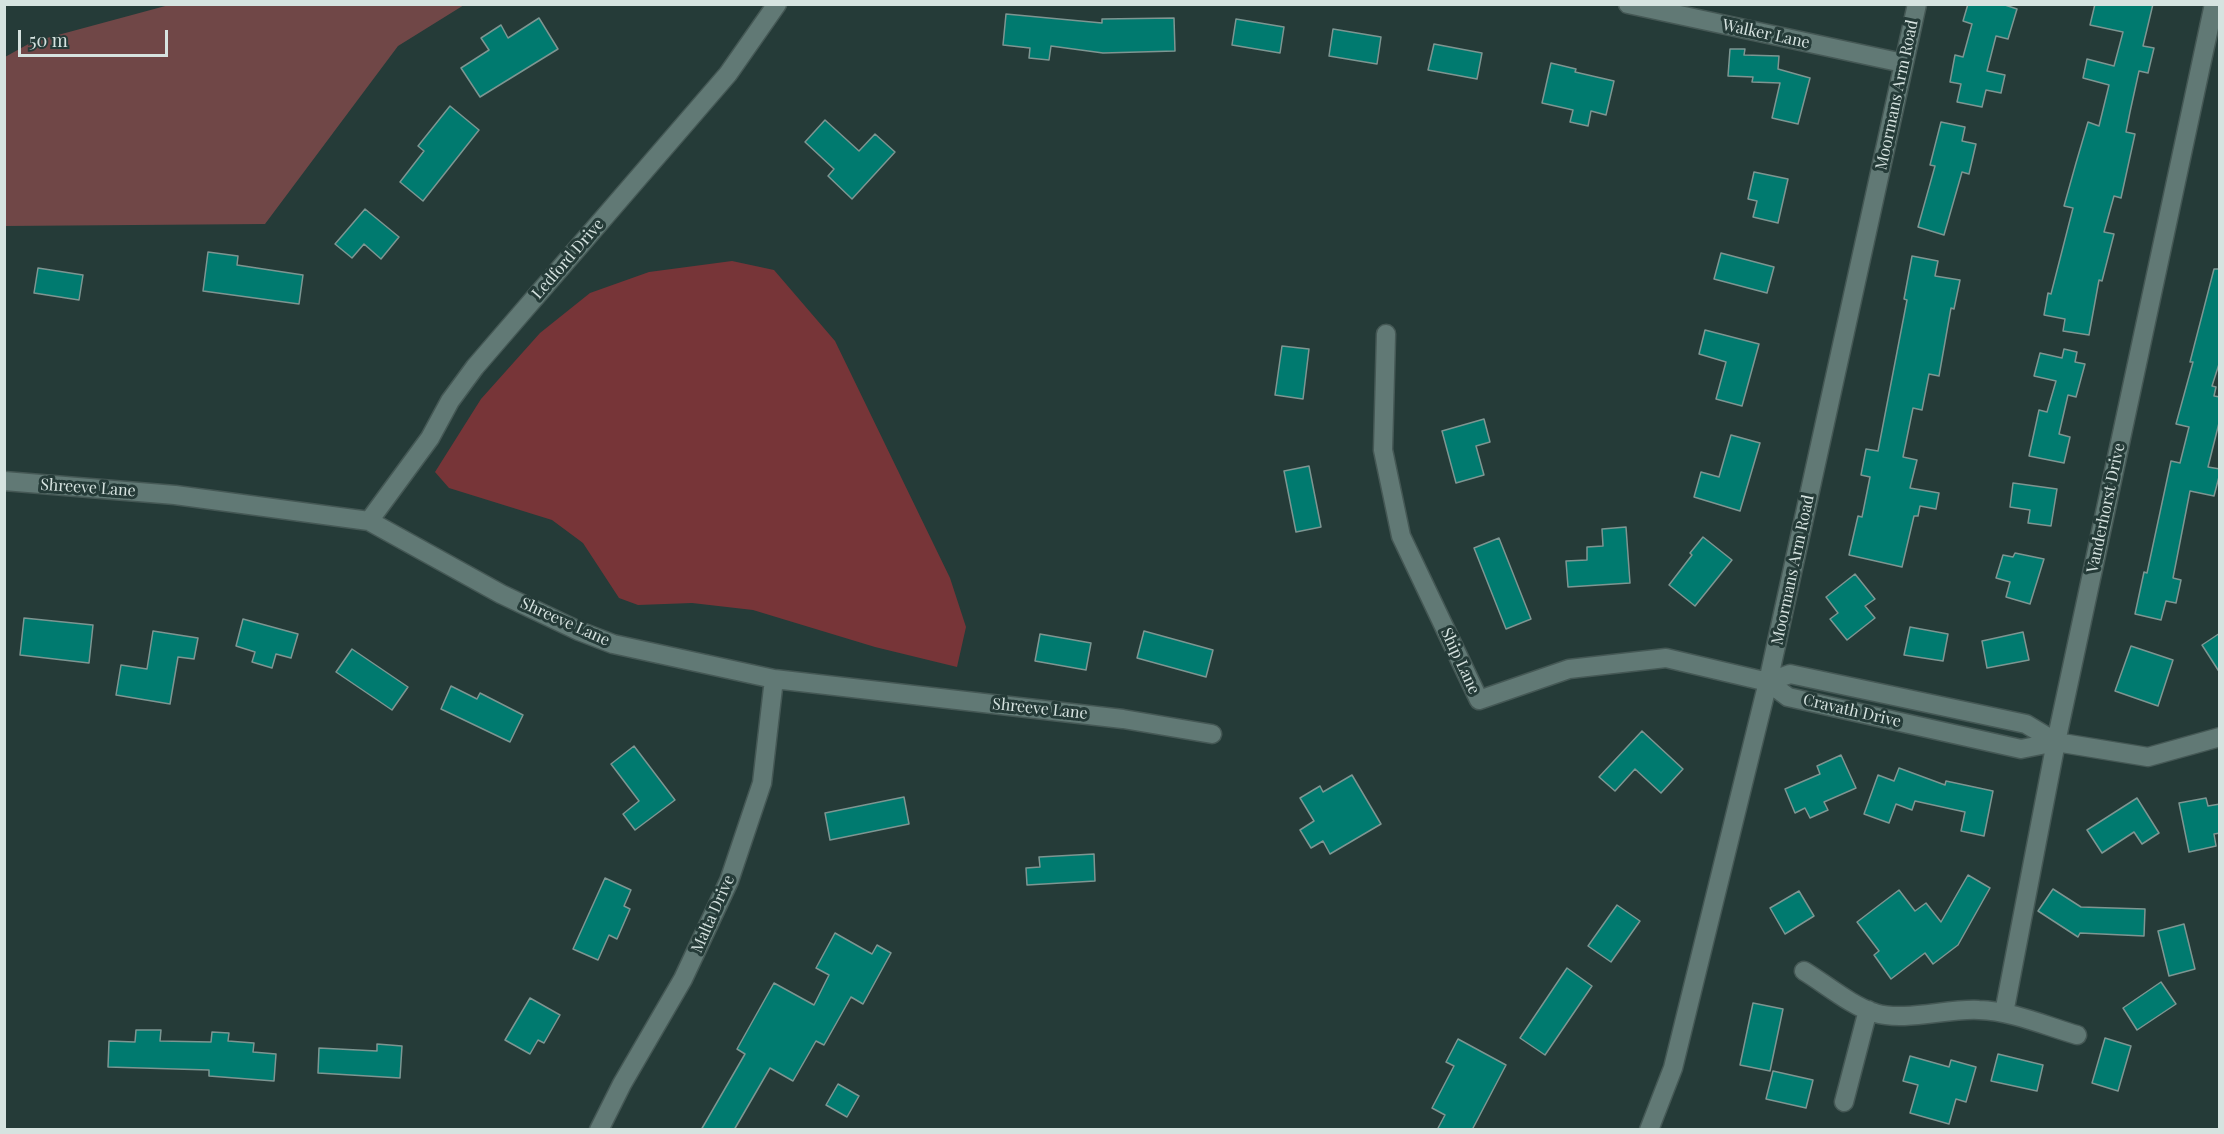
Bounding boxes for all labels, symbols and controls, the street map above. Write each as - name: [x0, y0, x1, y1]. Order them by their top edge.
- street label: Walker Lane: [1721, 15, 1811, 53]
- scale bar: [21, 18, 171, 56]
- street label: Moormans Arm Road: [1872, 18, 1922, 172]
- text: 50 m: [29, 28, 68, 52]
- street label: Ledford Drive: [528, 215, 608, 303]
- street label: Vanderhorst Drive: [2083, 441, 2129, 575]
- street label: Shreeve Lane: [40, 475, 136, 501]
- street label: Moormans Arm Road: [1768, 493, 1818, 647]
- street label: Shreeve Lane: [517, 594, 613, 650]
- street label: Ship Lane: [1436, 625, 1484, 697]
- street label: Cravath Drive: [1801, 690, 1903, 732]
- street label: Shreeve Lane: [991, 694, 1089, 724]
- street label: Malta Drive: [687, 872, 739, 956]

